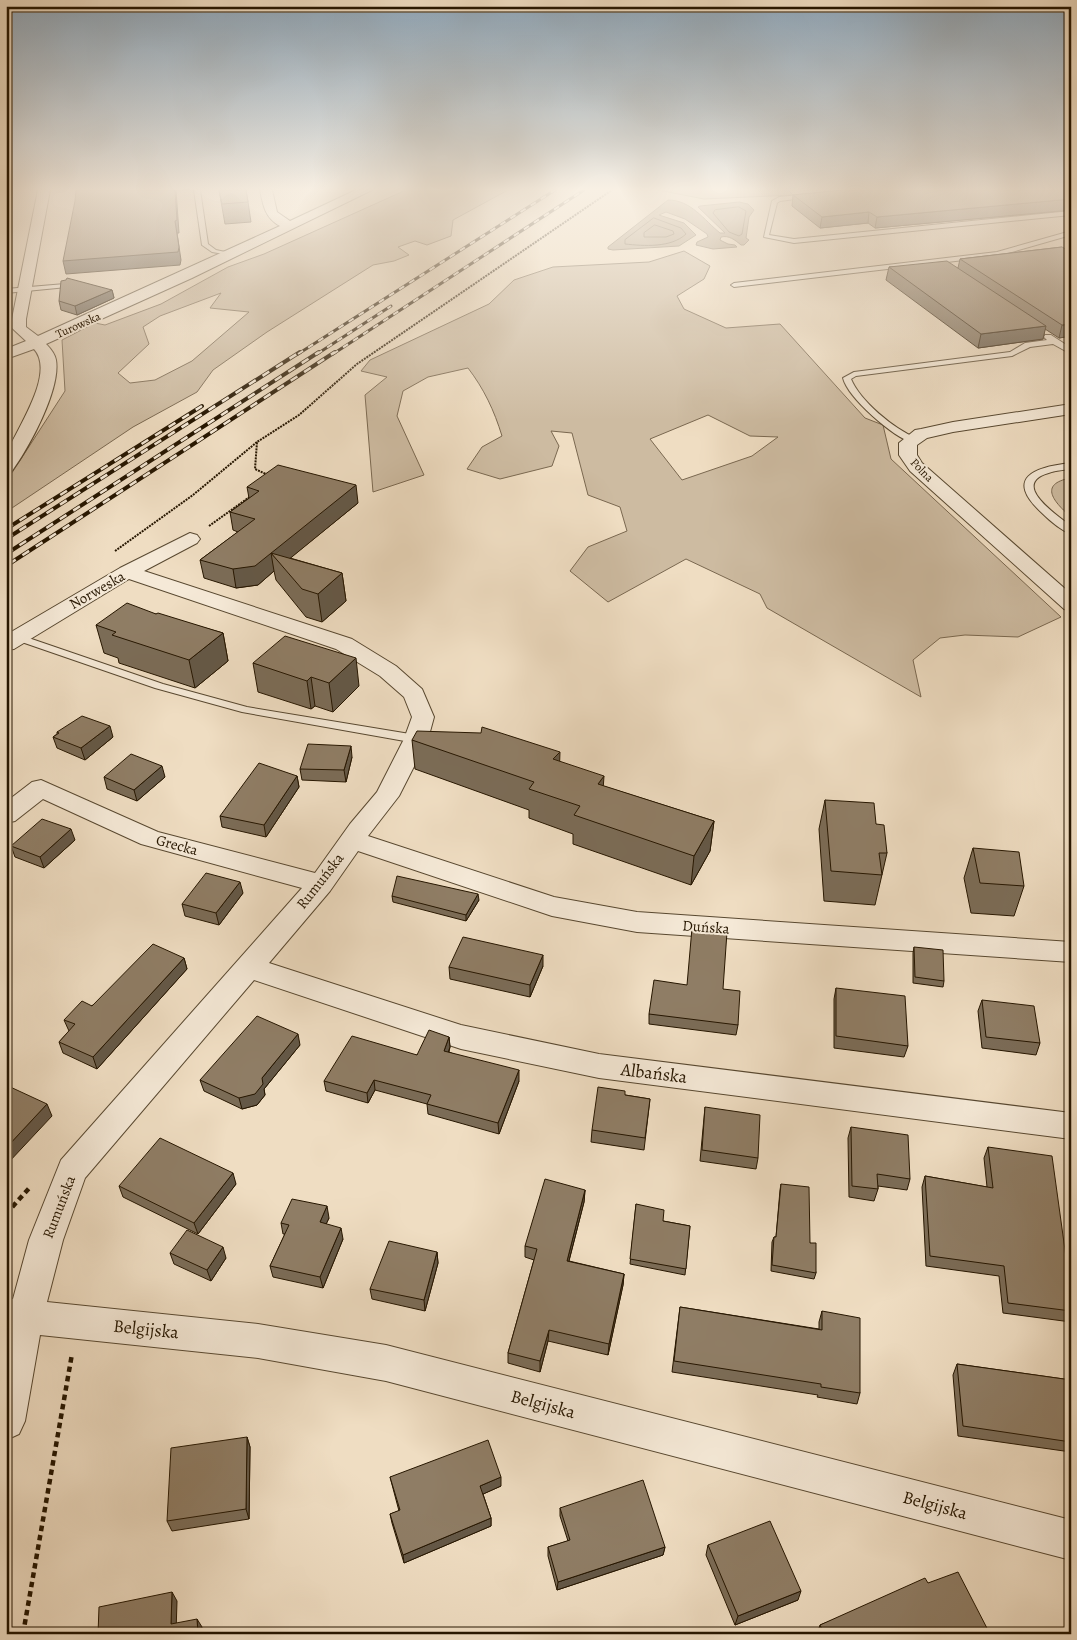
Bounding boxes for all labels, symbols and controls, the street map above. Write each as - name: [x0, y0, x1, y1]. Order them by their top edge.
- street label: Turowska: [53, 308, 103, 342]
- street label: Polna: [907, 455, 937, 486]
- street label: Norweska: [66, 566, 128, 614]
- street label: Grecka: [154, 830, 200, 860]
- street label: Rumuńska: [292, 849, 348, 913]
- street label: Duńska: [682, 915, 730, 939]
- street label: Albańska: [619, 1057, 689, 1089]
- street label: Rumuńska: [38, 1173, 80, 1241]
- street label: Belgijska: [112, 1314, 181, 1344]
- street label: Belgijska: [508, 1384, 578, 1424]
- street label: Belgijska: [900, 1485, 970, 1525]

